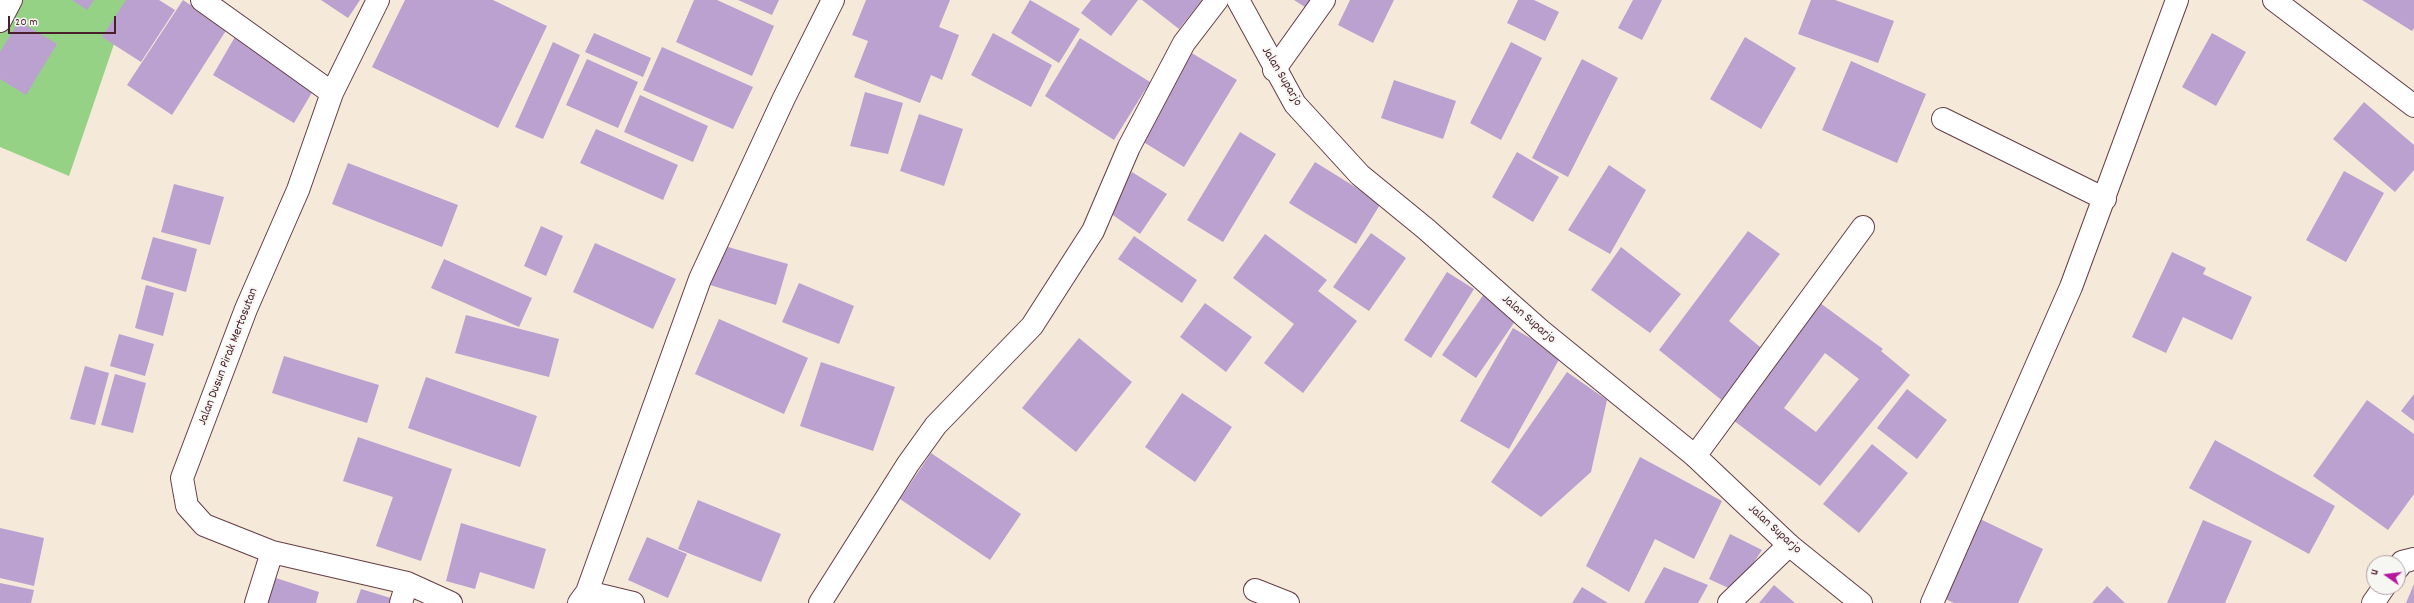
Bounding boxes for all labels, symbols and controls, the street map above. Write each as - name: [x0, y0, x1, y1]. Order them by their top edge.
- scale bar: [10, 8, 118, 34]
- text: 20 m: [15, 14, 38, 31]
- street label: Jalan Suparjo: [1257, 45, 1305, 109]
- street label: Jalan Dusun Pirak Mertosutan: [196, 286, 262, 428]
- street label: Jalan Suparjo: [1498, 292, 1558, 348]
- street label: Jalan Suparjo: [1744, 502, 1804, 558]
- north arrow: [2366, 555, 2406, 595]
- text: U: [2367, 568, 2384, 577]

